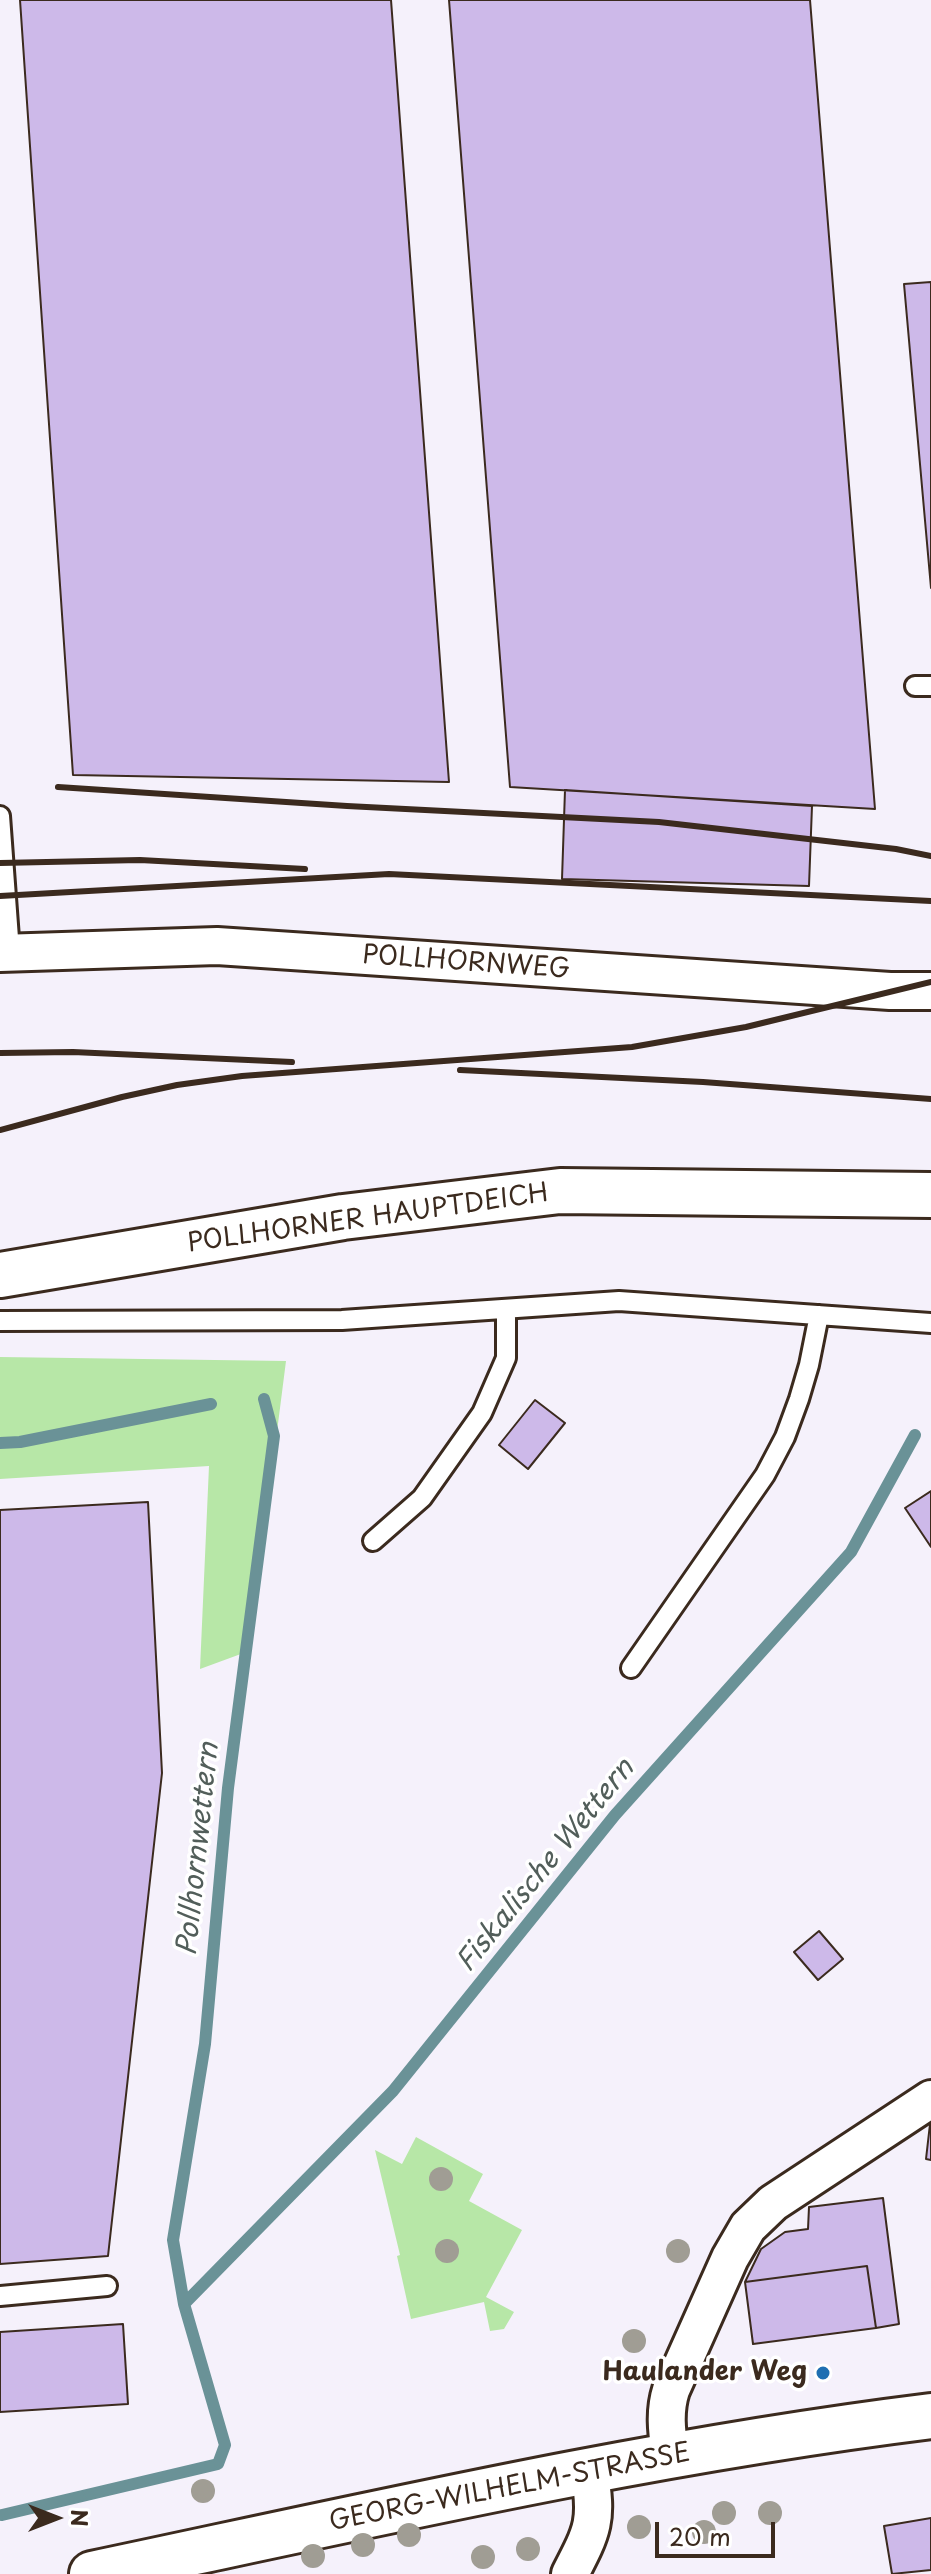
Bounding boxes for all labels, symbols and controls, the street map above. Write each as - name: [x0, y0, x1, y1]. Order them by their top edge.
- street label: POLLHORNWEG: [361, 940, 571, 986]
- street label: POLLHORNER HAUPTDEICH: [186, 1178, 550, 1260]
- water label: Pollhornwettern: [171, 1741, 227, 1957]
- water label: Fiskalische Wettern: [450, 1753, 642, 1979]
- place label: Haulander Weg: [603, 2357, 807, 2389]
- marker: Haulander Weg: [814, 2364, 832, 2382]
- street label: GEORG-WILHELM-STRASSE: [327, 2438, 693, 2538]
- north arrow: [16, 2478, 96, 2558]
- scale bar: [659, 2506, 779, 2556]
- text: N: [64, 2509, 97, 2527]
- text: 20 m: [669, 2518, 731, 2554]

